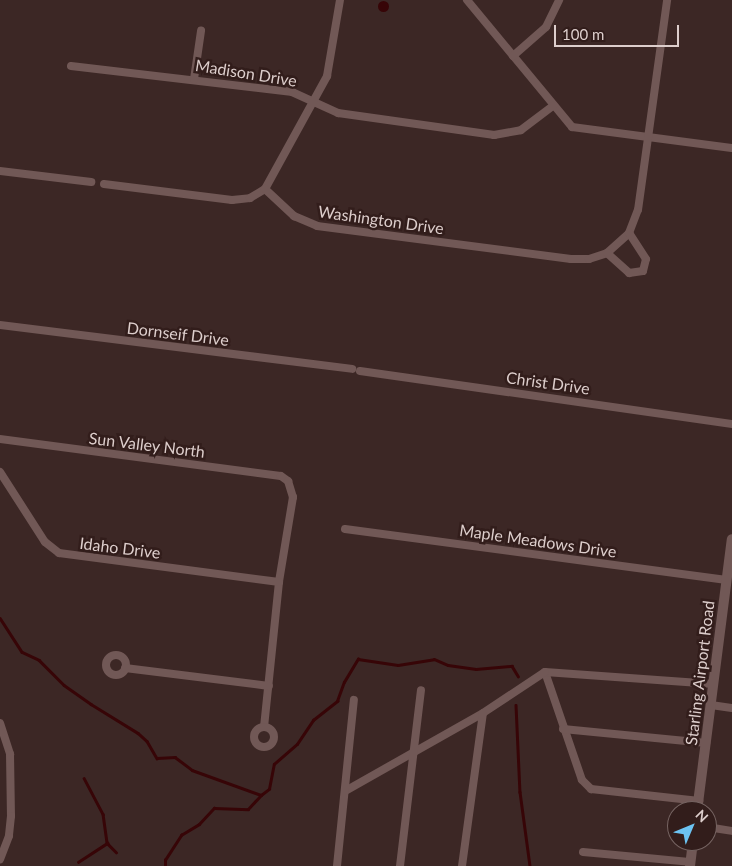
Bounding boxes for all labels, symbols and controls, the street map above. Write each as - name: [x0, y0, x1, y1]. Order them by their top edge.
- scale bar: [557, 15, 682, 47]
- text: 100 m: [562, 25, 604, 43]
- street label: Madison Drive: [194, 55, 298, 91]
- street label: Washington Drive: [317, 202, 445, 238]
- street label: Dornseif Drive: [126, 318, 230, 350]
- street label: Christ Drive: [505, 368, 591, 398]
- street label: Sun Valley North: [87, 428, 207, 462]
- street label: Maple Meadows Drive: [458, 520, 618, 562]
- street label: Idaho Drive: [78, 534, 162, 562]
- street label: Starling Airport Road: [682, 599, 718, 747]
- north arrow: [667, 801, 717, 851]
- text: N: [692, 806, 712, 826]

